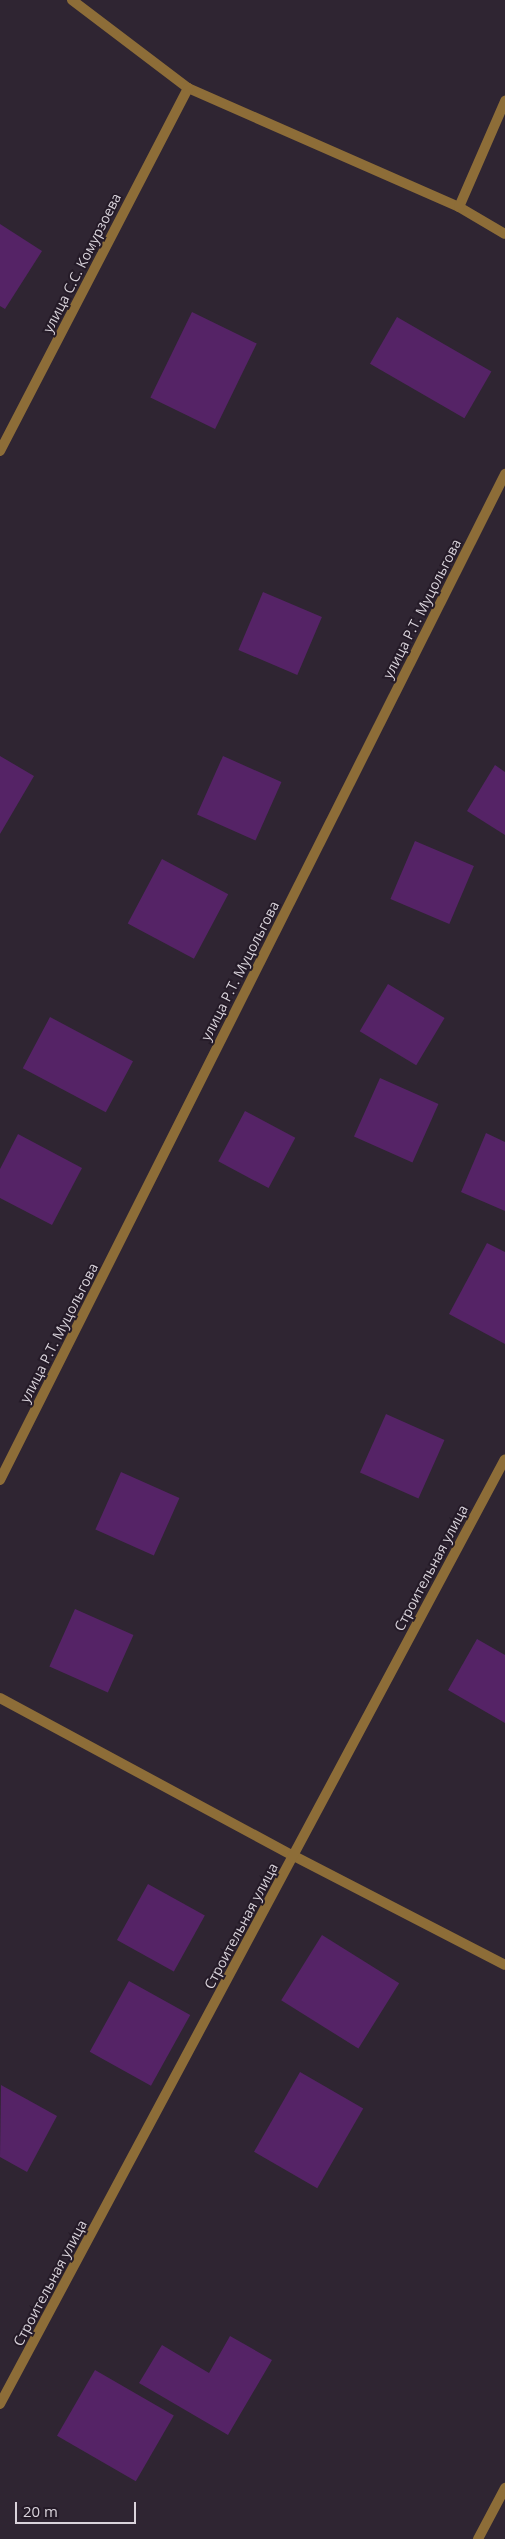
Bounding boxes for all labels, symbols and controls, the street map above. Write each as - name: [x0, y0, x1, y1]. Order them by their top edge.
- street label: улица С.С. Комурзоева: [39, 190, 125, 336]
- street label: улица Р.Т. Муцольгова: [379, 536, 465, 682]
- street label: улица Р.Т. Муцольгова: [197, 898, 283, 1044]
- street label: улица Р.Т. Муцольгова: [16, 1260, 102, 1406]
- street label: Строительная улица: [391, 1502, 471, 1634]
- street label: Строительная улица: [201, 1860, 281, 1992]
- street label: Строительная улица: [10, 2217, 90, 2349]
- scale bar: [18, 2492, 139, 2524]
- text: 20 m: [23, 2501, 58, 2521]

